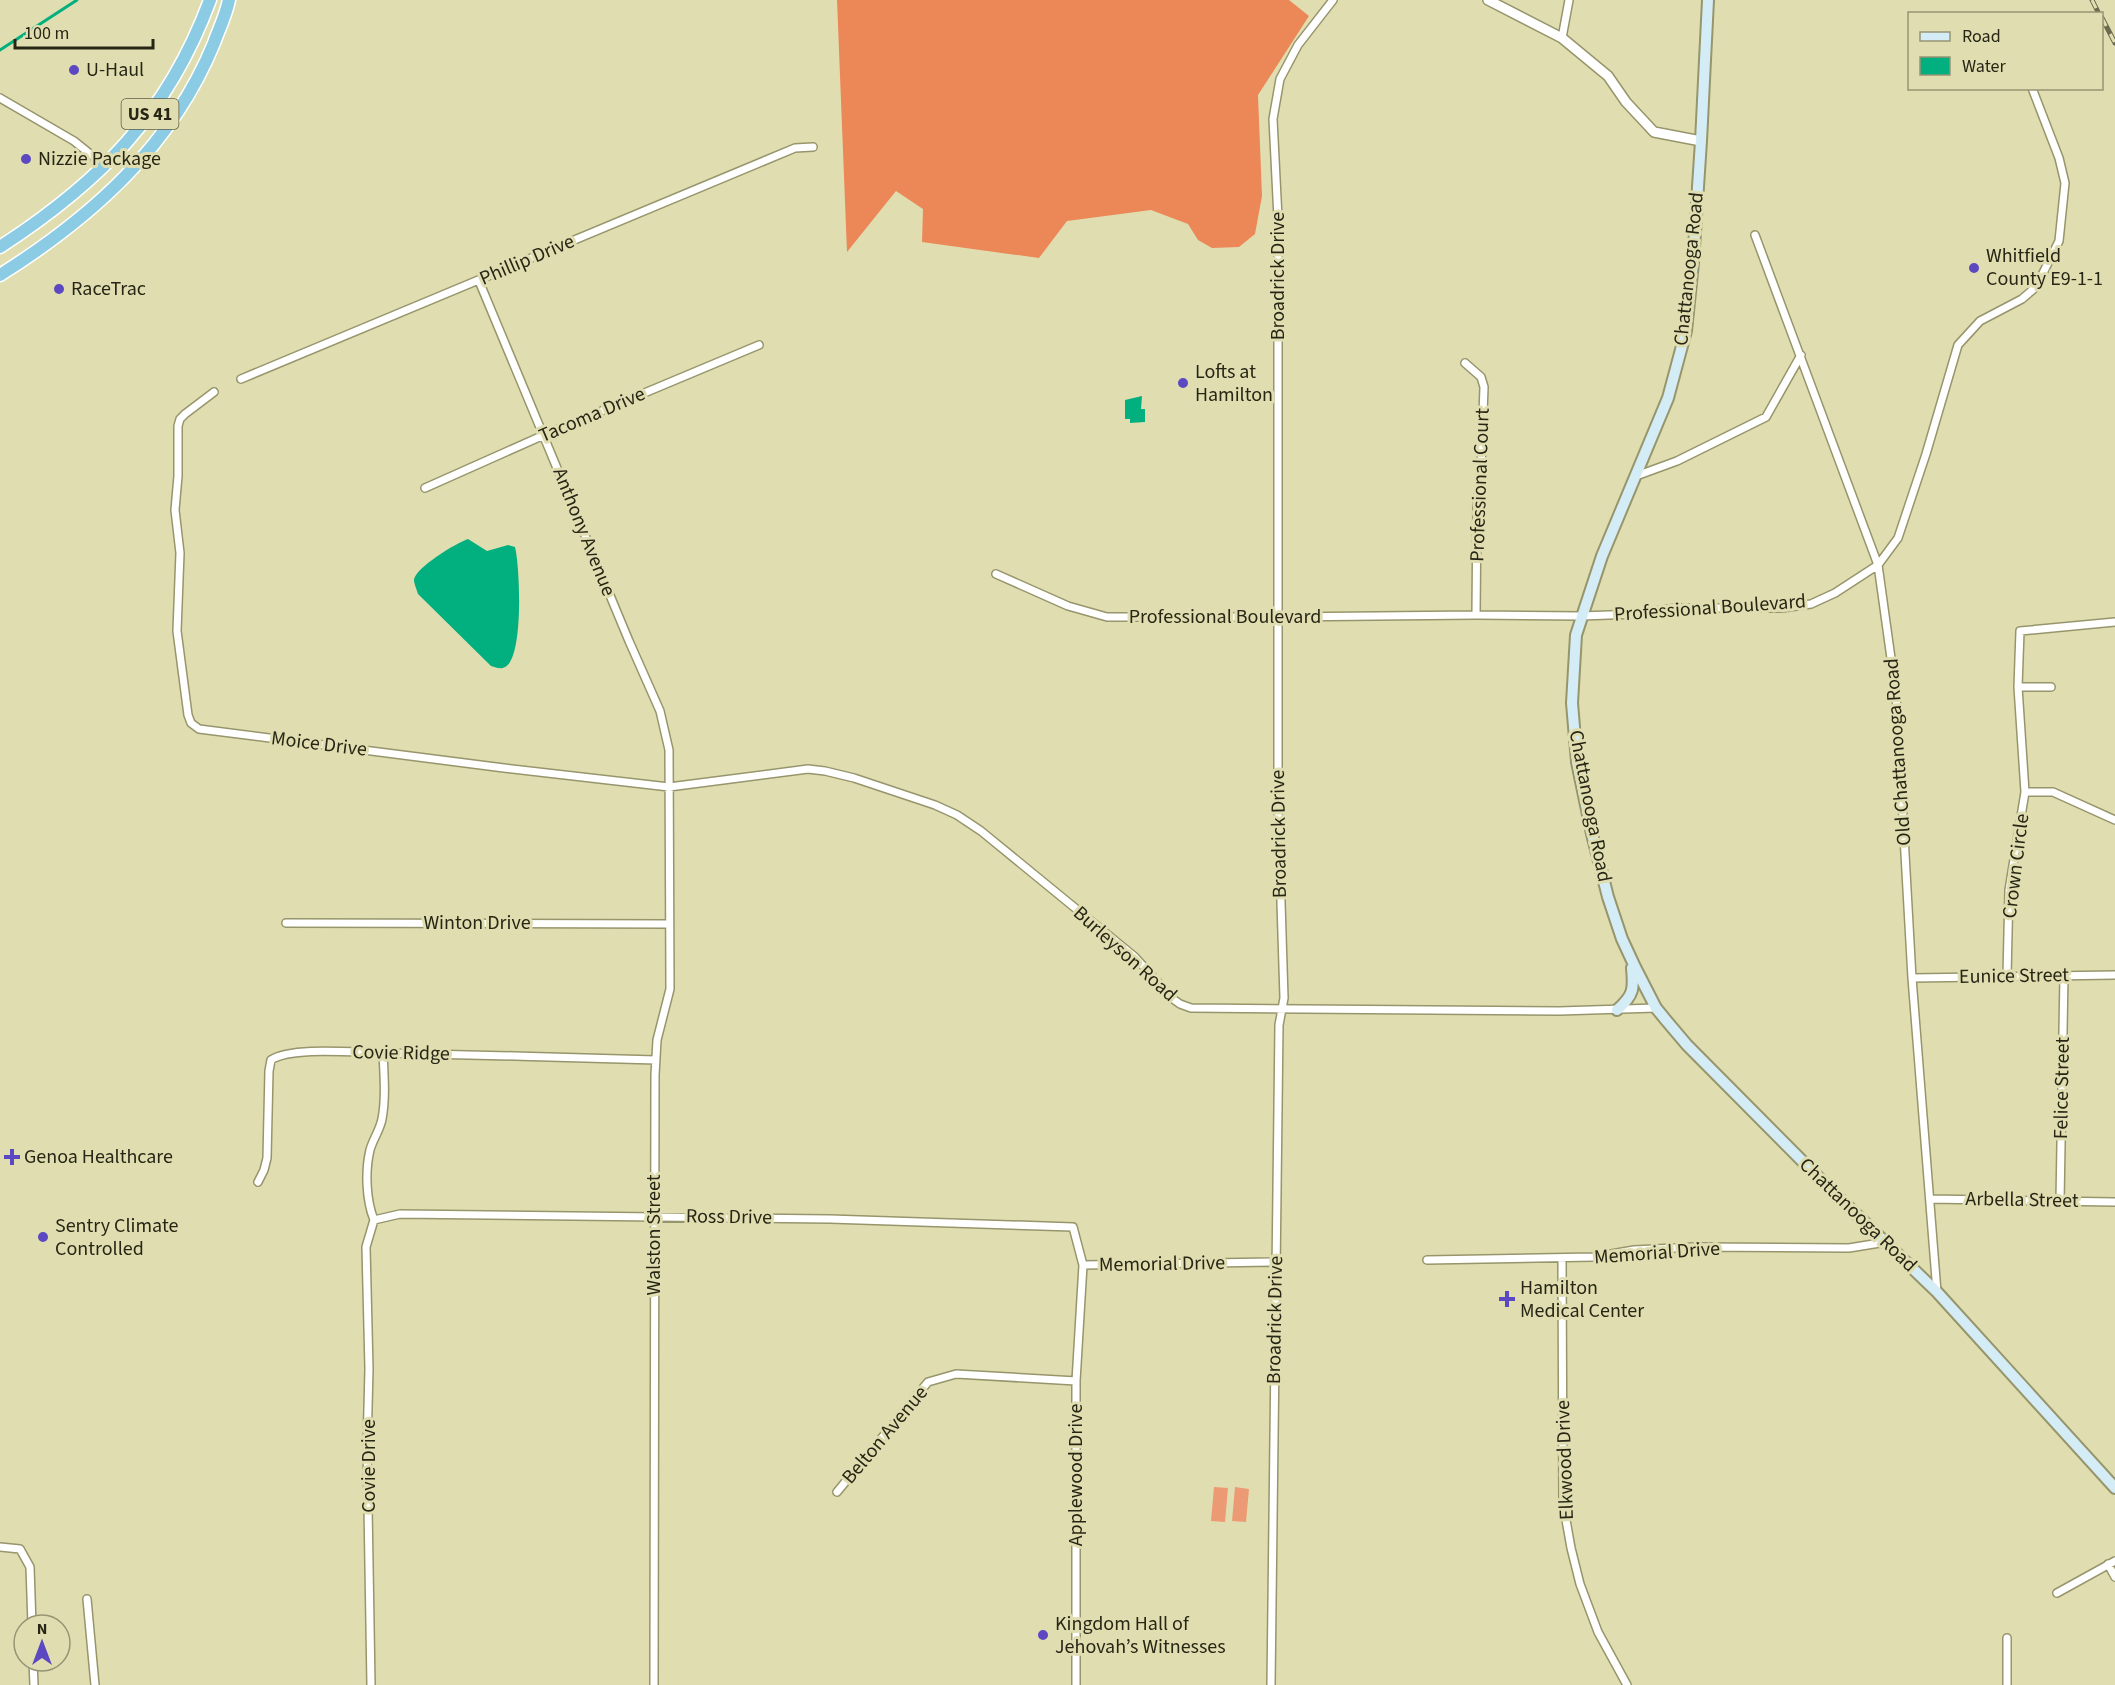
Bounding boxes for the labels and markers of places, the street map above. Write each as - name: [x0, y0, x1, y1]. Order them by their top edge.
- place label: U-Haul: [86, 56, 144, 84]
- marker: U-Haul: [67, 63, 81, 77]
- place label: Nizzie Package: [38, 145, 161, 173]
- marker: Nizzie Package: [19, 152, 33, 166]
- place label: Whitfield County E9-1-1: [1986, 242, 2103, 293]
- marker: Whitfield County E9-1-1: [1967, 261, 1981, 275]
- place label: RaceTrac: [71, 275, 146, 303]
- marker: RaceTrac: [52, 282, 66, 296]
- place label: Lofts at Hamilton: [1195, 358, 1273, 409]
- marker: Lofts at Hamilton: [1176, 376, 1190, 390]
- place label: Genoa Healthcare: [24, 1143, 173, 1171]
- marker: Genoa Healthcare: [5, 1150, 19, 1164]
- place label: Sentry Climate Controlled: [55, 1212, 178, 1263]
- marker: Sentry Climate Controlled: [36, 1230, 50, 1244]
- place label: Hamilton Medical Center: [1520, 1274, 1644, 1325]
- marker: Hamilton Medical Center: [1498, 1290, 1516, 1308]
- place label: Kingdom Hall of Jehovah’s Witnesses: [1055, 1610, 1226, 1661]
- marker: Kingdom Hall of Jehovah’s Witnesses: [1036, 1628, 1050, 1642]

